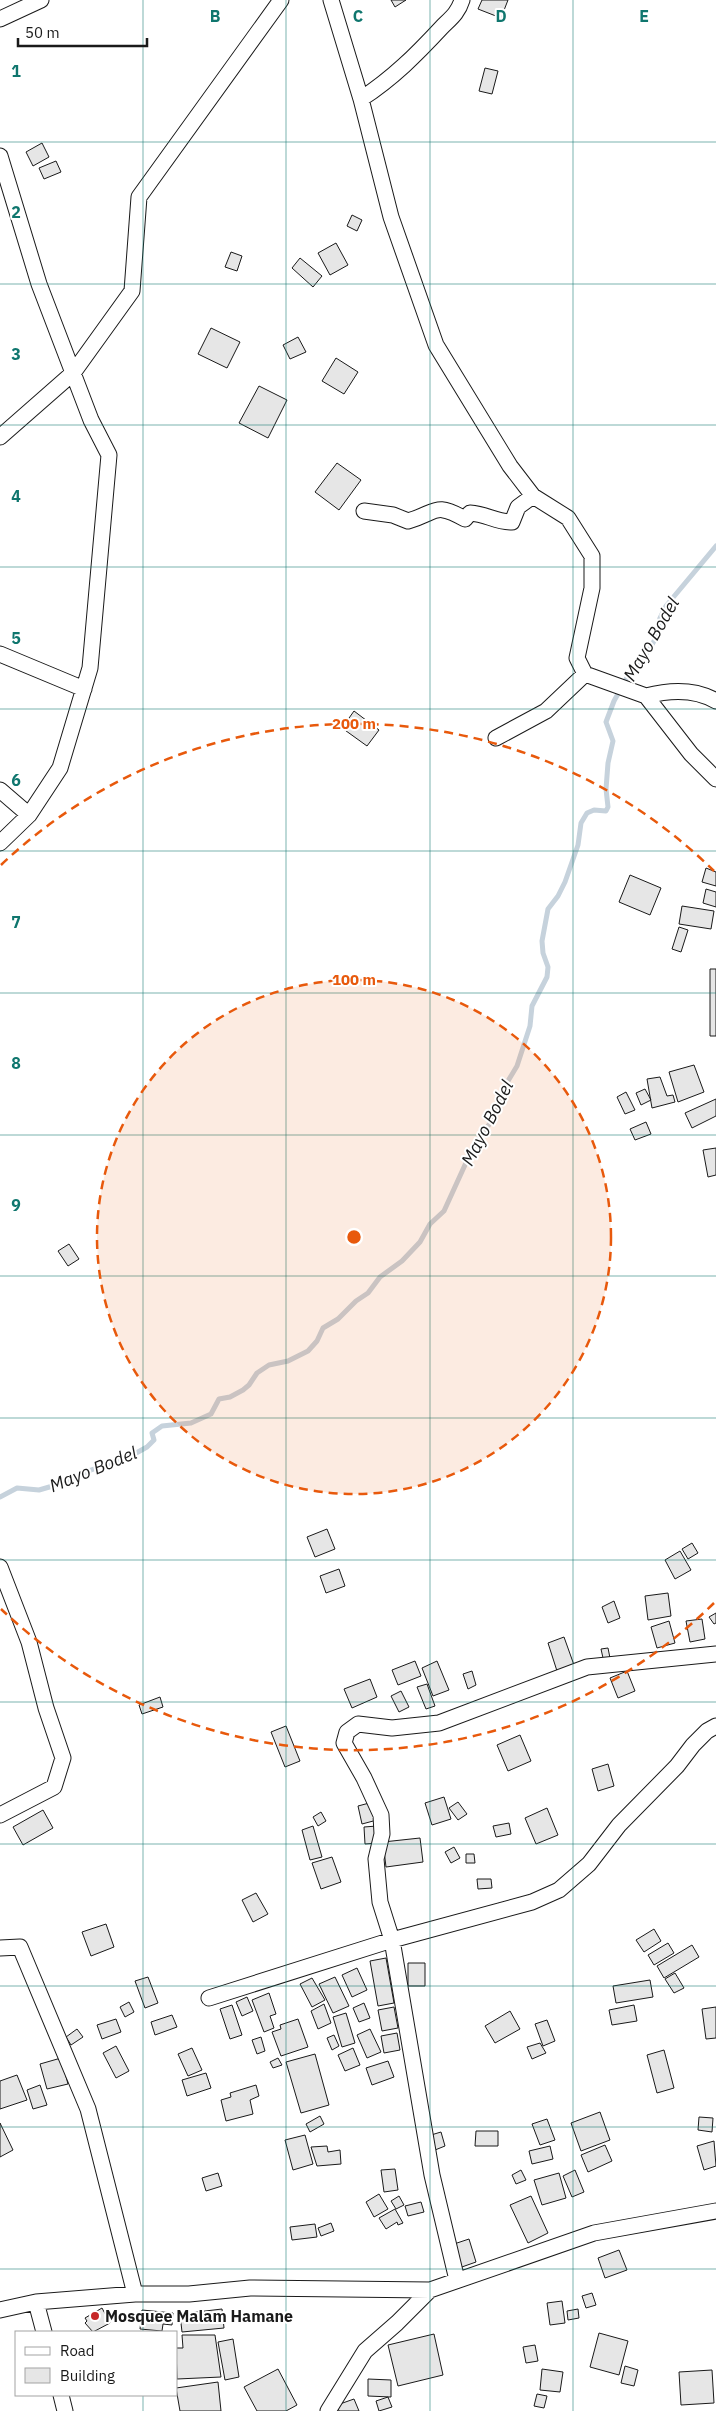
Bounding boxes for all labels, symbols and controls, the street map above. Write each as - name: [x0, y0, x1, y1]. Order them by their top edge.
- text: B: [210, 6, 221, 26]
- text: C: [353, 6, 363, 26]
- text: D: [495, 6, 507, 26]
- text: E: [639, 6, 649, 26]
- scale bar: [18, 15, 146, 47]
- text: 50 m: [25, 23, 60, 42]
- text: 1: [11, 61, 21, 81]
- text: 2: [11, 202, 21, 222]
- text: 3: [11, 344, 21, 364]
- text: 4: [11, 486, 21, 506]
- water label: Mayo Bodel: [618, 593, 684, 685]
- text: 5: [11, 628, 21, 648]
- text: 200 m: [332, 714, 376, 733]
- text: 6: [11, 770, 21, 790]
- text: 7: [11, 912, 21, 932]
- text: 100 m: [332, 970, 376, 989]
- text: 8: [11, 1053, 21, 1073]
- water label: Mayo Bodel: [456, 1076, 518, 1170]
- text: 9: [11, 1195, 21, 1215]
- centre of rings: [345, 1228, 363, 1246]
- water label: Mayo Bodel: [46, 1441, 141, 1497]
- place label: Mosquee Malam Hamane: [105, 2306, 293, 2326]
- marker: Mosquee Malam Hamane: [89, 2310, 101, 2322]
- legend: [15, 2331, 178, 2396]
- text: Road: [60, 2341, 95, 2360]
- text: Building: [60, 2366, 115, 2385]

